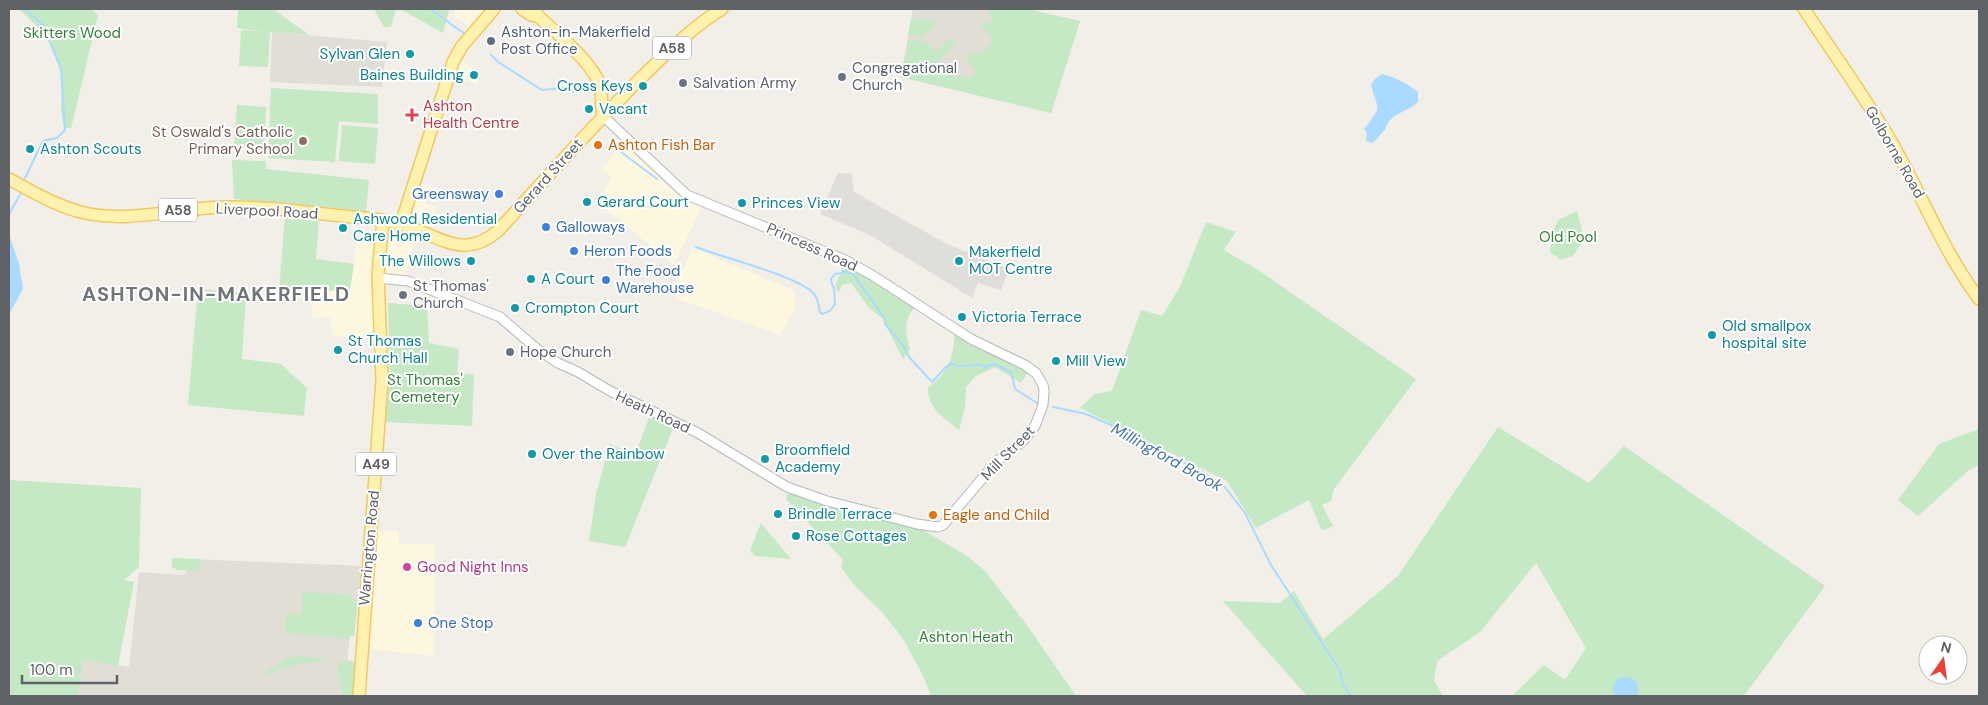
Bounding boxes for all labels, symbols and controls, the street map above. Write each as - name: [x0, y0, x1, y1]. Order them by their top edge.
- place label: Ashton-in-Makerfield Post Office: [501, 22, 650, 59]
- park label: Skitters Wood: [23, 23, 121, 43]
- marker: Ashton-in-Makerfield Post Office: [485, 35, 497, 47]
- road number: A58: [653, 36, 691, 59]
- place label: Sylvan Glen: [319, 44, 400, 64]
- marker: Sylvan Glen: [404, 48, 416, 60]
- place label: Congregational Church: [852, 58, 957, 95]
- place label: Baines Building: [360, 65, 464, 85]
- marker: Baines Building: [468, 69, 480, 81]
- marker: Congregational Church: [836, 71, 848, 83]
- place label: Salvation Army: [693, 73, 797, 93]
- place label: Cross Keys: [557, 76, 633, 96]
- marker: Salvation Army: [677, 77, 689, 89]
- marker: Cross Keys: [637, 80, 649, 92]
- place label: Ashton Health Centre: [423, 96, 519, 133]
- place label: Vacant: [599, 99, 648, 119]
- street label: Golborne Road: [1860, 102, 1930, 202]
- marker: Vacant: [583, 103, 595, 115]
- marker: Ashton Health Centre: [405, 108, 419, 122]
- place label: St Oswald's Catholic Primary School: [152, 122, 293, 159]
- street label: Gerard Street: [509, 134, 587, 218]
- marker: St Oswald's Catholic Primary School: [297, 135, 309, 147]
- place label: Ashton Fish Bar: [608, 135, 716, 155]
- place label: Ashton Scouts: [40, 139, 141, 159]
- marker: Ashton Fish Bar: [592, 139, 604, 151]
- marker: Ashton Scouts: [24, 143, 36, 155]
- place label: Greensway: [412, 184, 490, 204]
- marker: Greensway: [493, 188, 505, 200]
- place label: Gerard Court: [597, 192, 689, 212]
- place label: Princes View: [752, 193, 841, 213]
- marker: Gerard Court: [581, 196, 593, 208]
- marker: Princes View: [736, 197, 748, 209]
- road number: A58: [159, 198, 197, 222]
- street label: Liverpool Road: [215, 198, 319, 224]
- place label: Ashwood Residential Care Home: [353, 209, 497, 246]
- place label: Galloways: [556, 217, 625, 237]
- street label: Princess Road: [763, 218, 861, 276]
- marker: Galloways: [540, 221, 552, 233]
- marker: Ashwood Residential Care Home: [337, 222, 349, 234]
- park label: Old Pool: [1539, 227, 1597, 247]
- place label: Heron Foods: [584, 241, 672, 261]
- place label: Makerfield MOT Centre: [969, 242, 1053, 279]
- marker: Heron Foods: [568, 245, 580, 257]
- place label: The Willows: [379, 251, 461, 271]
- marker: The Willows: [465, 255, 477, 267]
- marker: Makerfield MOT Centre: [953, 255, 965, 267]
- place label: The Food Warehouse: [616, 261, 694, 298]
- place label: A Court: [541, 269, 595, 289]
- marker: A Court: [525, 273, 537, 285]
- marker: The Food Warehouse: [600, 274, 612, 286]
- place label: St Thomas' Church: [413, 276, 489, 313]
- district label: ASHTON-IN-MAKERFIELD: [82, 281, 350, 307]
- marker: St Thomas' Church: [397, 289, 409, 301]
- place label: Crompton Court: [525, 298, 639, 318]
- marker: Crompton Court: [509, 302, 521, 314]
- place label: Victoria Terrace: [972, 307, 1082, 327]
- marker: Victoria Terrace: [956, 311, 968, 323]
- place label: Old smallpox hospital site: [1722, 316, 1812, 353]
- marker: Old smallpox hospital site: [1706, 329, 1718, 341]
- place label: St Thomas Church Hall: [348, 331, 428, 368]
- place label: Hope Church: [520, 342, 611, 362]
- marker: St Thomas Church Hall: [332, 344, 344, 356]
- marker: Hope Church: [504, 346, 516, 358]
- place label: Mill View: [1066, 351, 1127, 371]
- marker: Mill View: [1050, 355, 1062, 367]
- park label: St Thomas' Cemetery: [387, 370, 463, 407]
- street label: Heath Road: [612, 386, 694, 438]
- water label: Millingford Brook: [1108, 418, 1227, 497]
- street label: Mill Street: [977, 421, 1039, 485]
- place label: Broomfield Academy: [775, 440, 850, 477]
- place label: Over the Rainbow: [542, 444, 665, 464]
- marker: Over the Rainbow: [526, 448, 538, 460]
- road number: A49: [356, 452, 396, 476]
- marker: Broomfield Academy: [759, 453, 771, 465]
- street label: Warrington Road: [354, 489, 384, 607]
- place label: Brindle Terrace: [788, 504, 892, 524]
- place label: Eagle and Child: [943, 505, 1050, 525]
- marker: Brindle Terrace: [772, 508, 784, 520]
- marker: Eagle and Child: [927, 509, 939, 521]
- place label: Rose Cottages: [806, 526, 907, 546]
- marker: Rose Cottages: [790, 530, 802, 542]
- place label: Good Night Inns: [417, 557, 529, 577]
- marker: Good Night Inns: [401, 561, 413, 573]
- place label: One Stop: [428, 613, 493, 633]
- marker: One Stop: [412, 617, 424, 629]
- park label: Ashton Heath: [919, 627, 1013, 647]
- north arrow: [1918, 635, 1968, 685]
- text: N: [1939, 637, 1953, 657]
- scale bar: [22, 652, 118, 684]
- text: 100 m: [30, 660, 73, 680]

